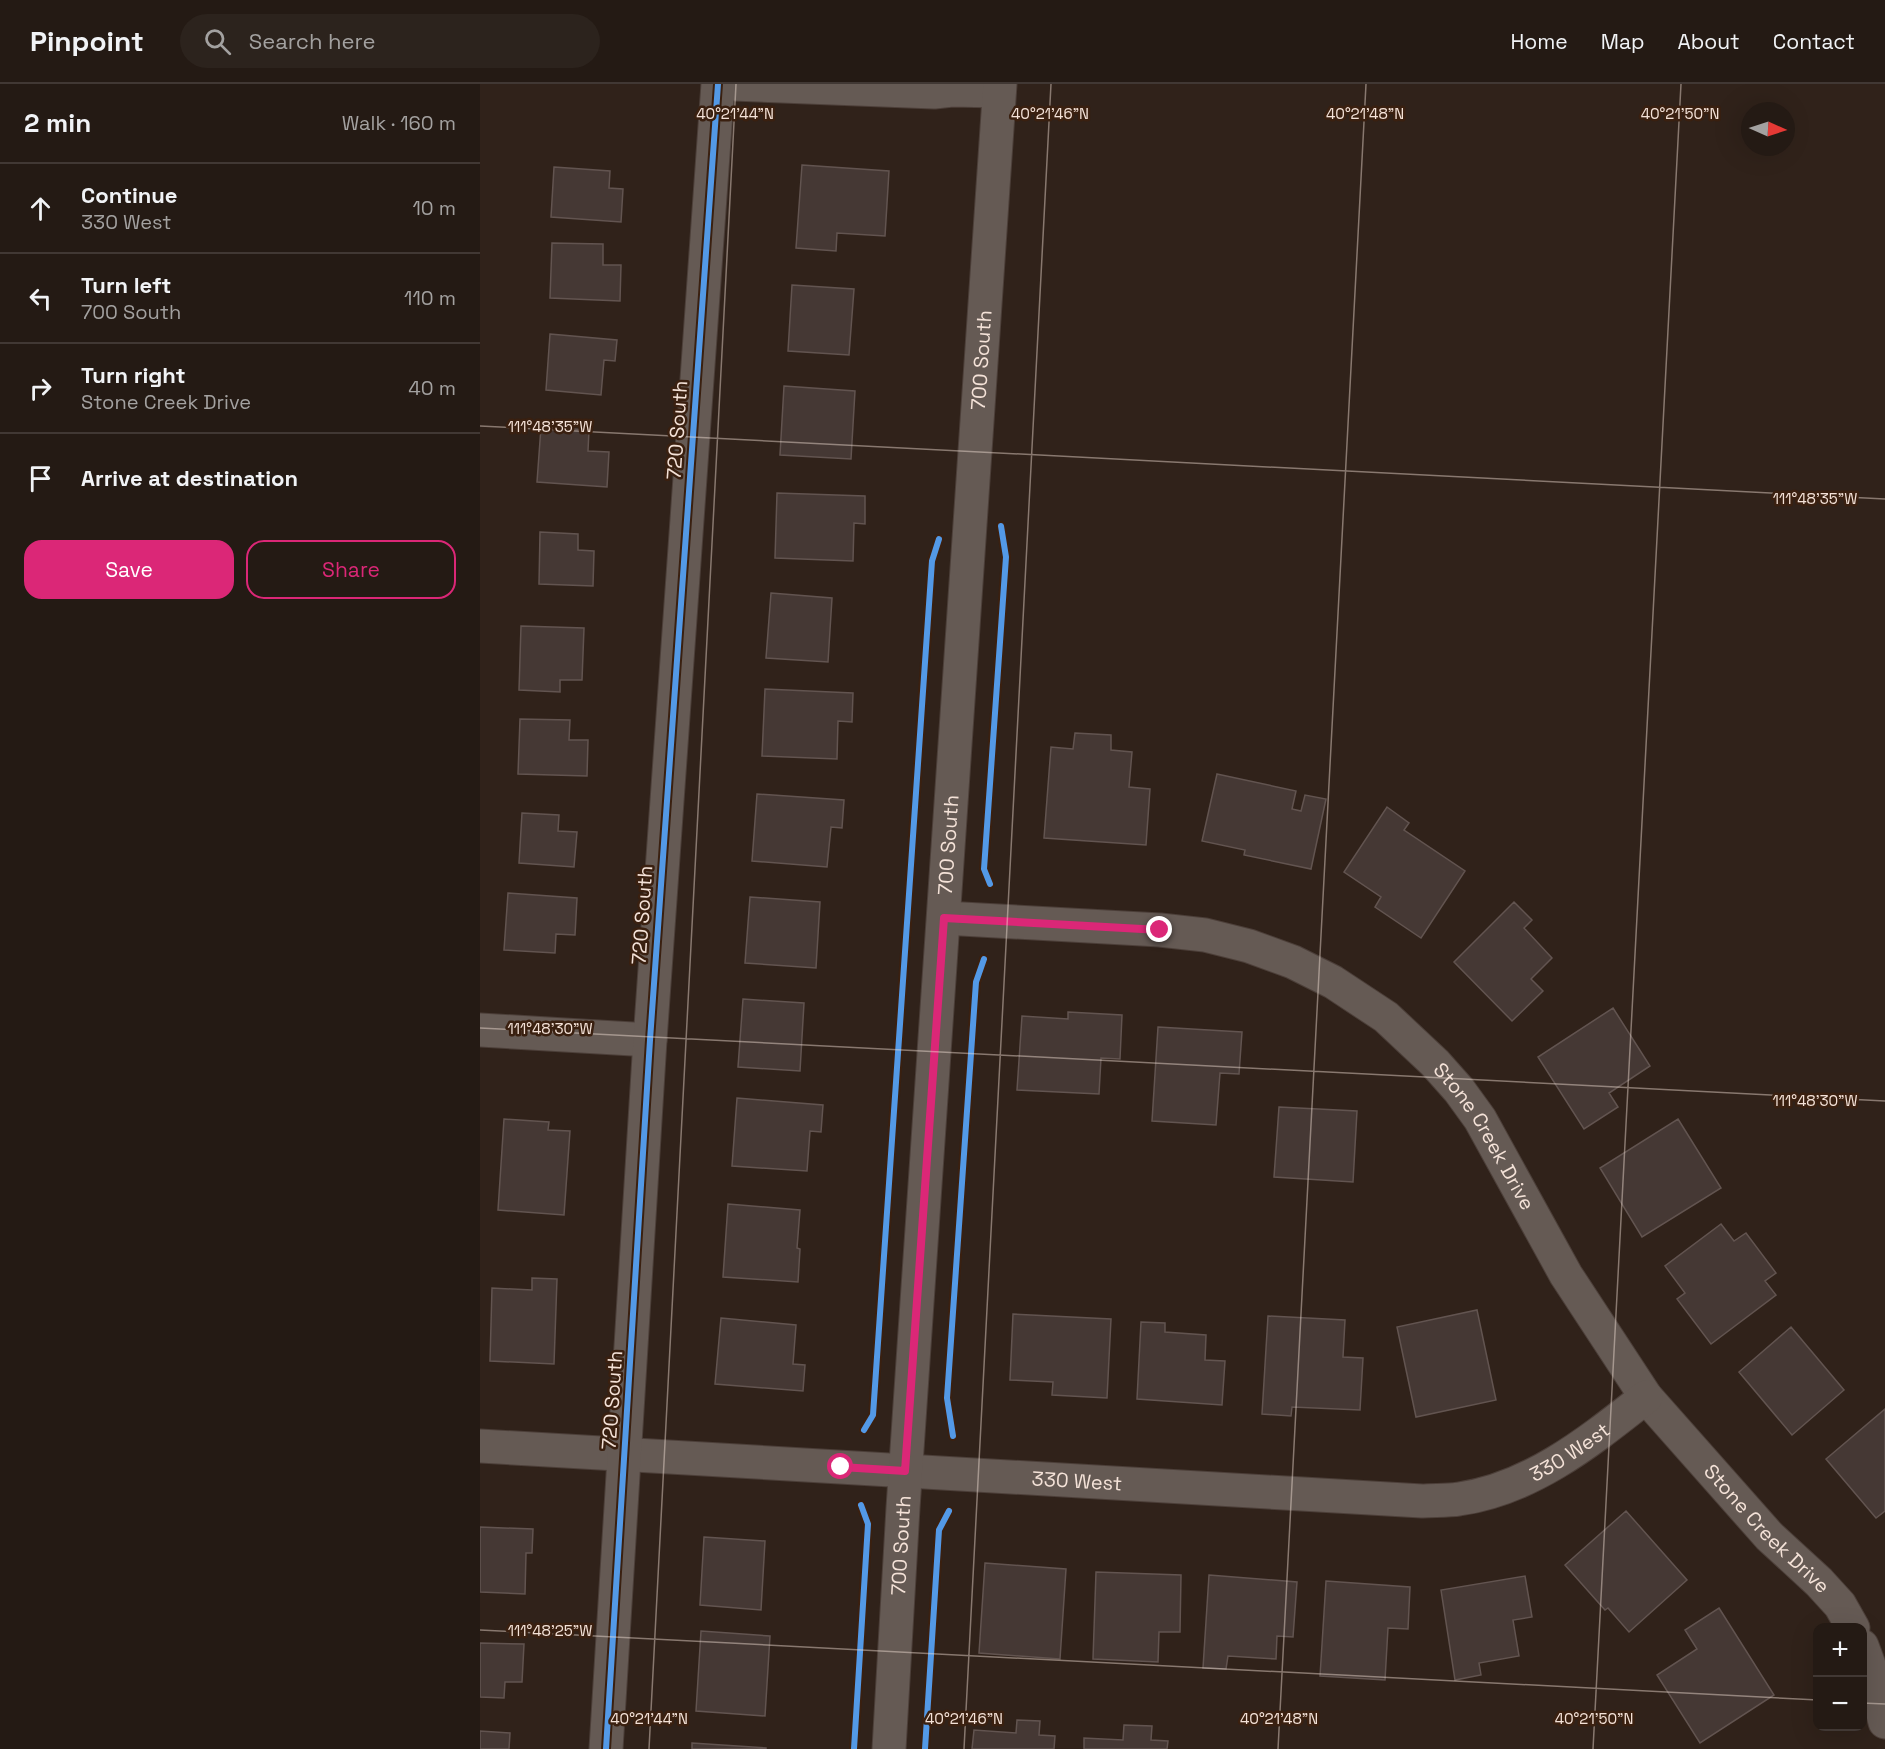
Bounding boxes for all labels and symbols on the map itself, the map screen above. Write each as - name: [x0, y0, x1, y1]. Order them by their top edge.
- north arrow: [1741, 102, 1795, 156]
- text: 40°21'44"N: [696, 104, 774, 123]
- text: 40°21'46"N: [1011, 104, 1089, 123]
- text: 40°21'48"N: [1326, 104, 1404, 123]
- text: 40°21'50"N: [1641, 104, 1719, 123]
- street label: 700 South: [965, 309, 998, 411]
- street label: 720 South: [661, 380, 693, 480]
- text: 111°48'35"W: [508, 417, 592, 436]
- text: 111°48'35"W: [1773, 489, 1857, 508]
- street label: 700 South: [932, 794, 965, 896]
- street label: 720 South: [626, 865, 658, 965]
- route end: [1146, 916, 1172, 942]
- text: 111°48'30"W: [507, 1019, 593, 1038]
- street label: Stone Creek Drive: [1428, 1057, 1541, 1215]
- text: 111°48'30"W: [1772, 1091, 1858, 1110]
- street label: 720 South: [596, 1350, 628, 1450]
- street label: 330 West: [1525, 1417, 1615, 1488]
- route start: [827, 1453, 853, 1479]
- street label: Stone Creek Drive: [1698, 1459, 1836, 1598]
- street label: 330 West: [1031, 1465, 1123, 1496]
- street label: 700 South: [885, 1494, 917, 1596]
- text: 111°48'25"W: [508, 1621, 592, 1640]
- text: 40°21'44"N: [610, 1709, 688, 1728]
- text: 40°21'46"N: [925, 1709, 1003, 1728]
- text: 40°21'48"N: [1240, 1709, 1318, 1728]
- text: 40°21'50"N: [1555, 1709, 1633, 1728]

